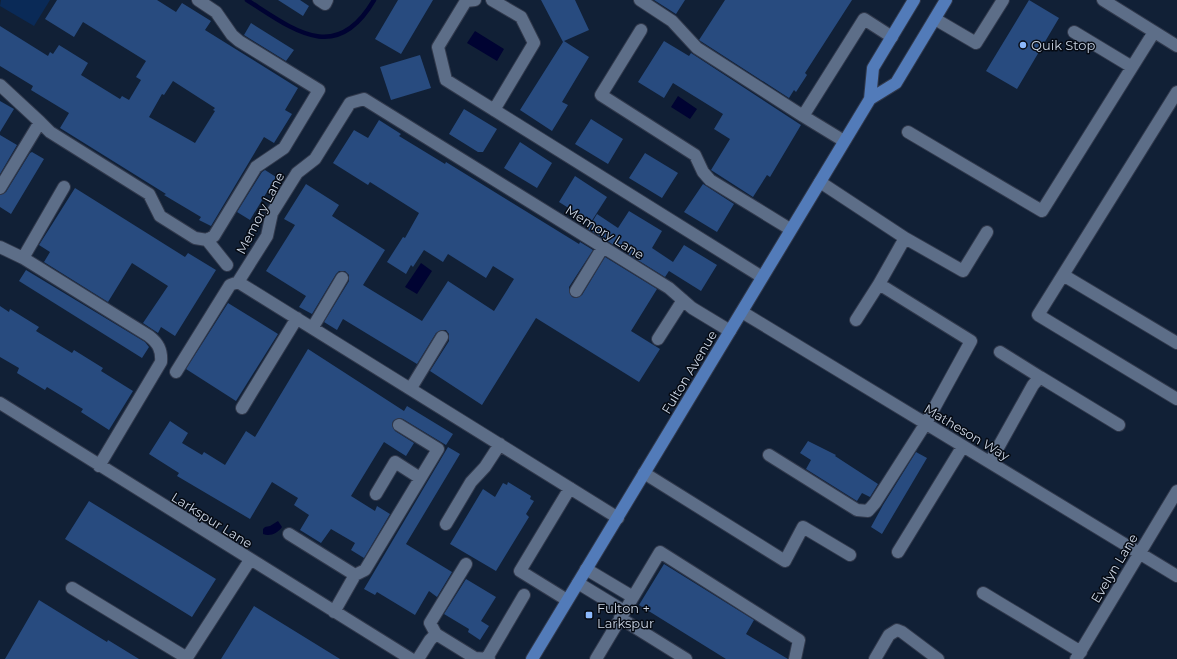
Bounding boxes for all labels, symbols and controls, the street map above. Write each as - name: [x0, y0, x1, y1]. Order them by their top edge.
- place label: Quik Stop: [1031, 37, 1095, 53]
- marker: Quik Stop: [1018, 40, 1028, 50]
- street label: Memory Lane: [232, 169, 288, 257]
- street label: Memory Lane: [563, 201, 647, 263]
- street label: Fulton Avenue: [658, 327, 720, 417]
- street label: Matheson Way: [921, 400, 1013, 464]
- street label: Larkspur Lane: [169, 489, 256, 551]
- street label: Evelyn Lane: [1087, 530, 1141, 606]
- place label: Fulton + Larkspur: [597, 600, 654, 631]
- marker: Fulton + Larkspur: [584, 610, 594, 620]

